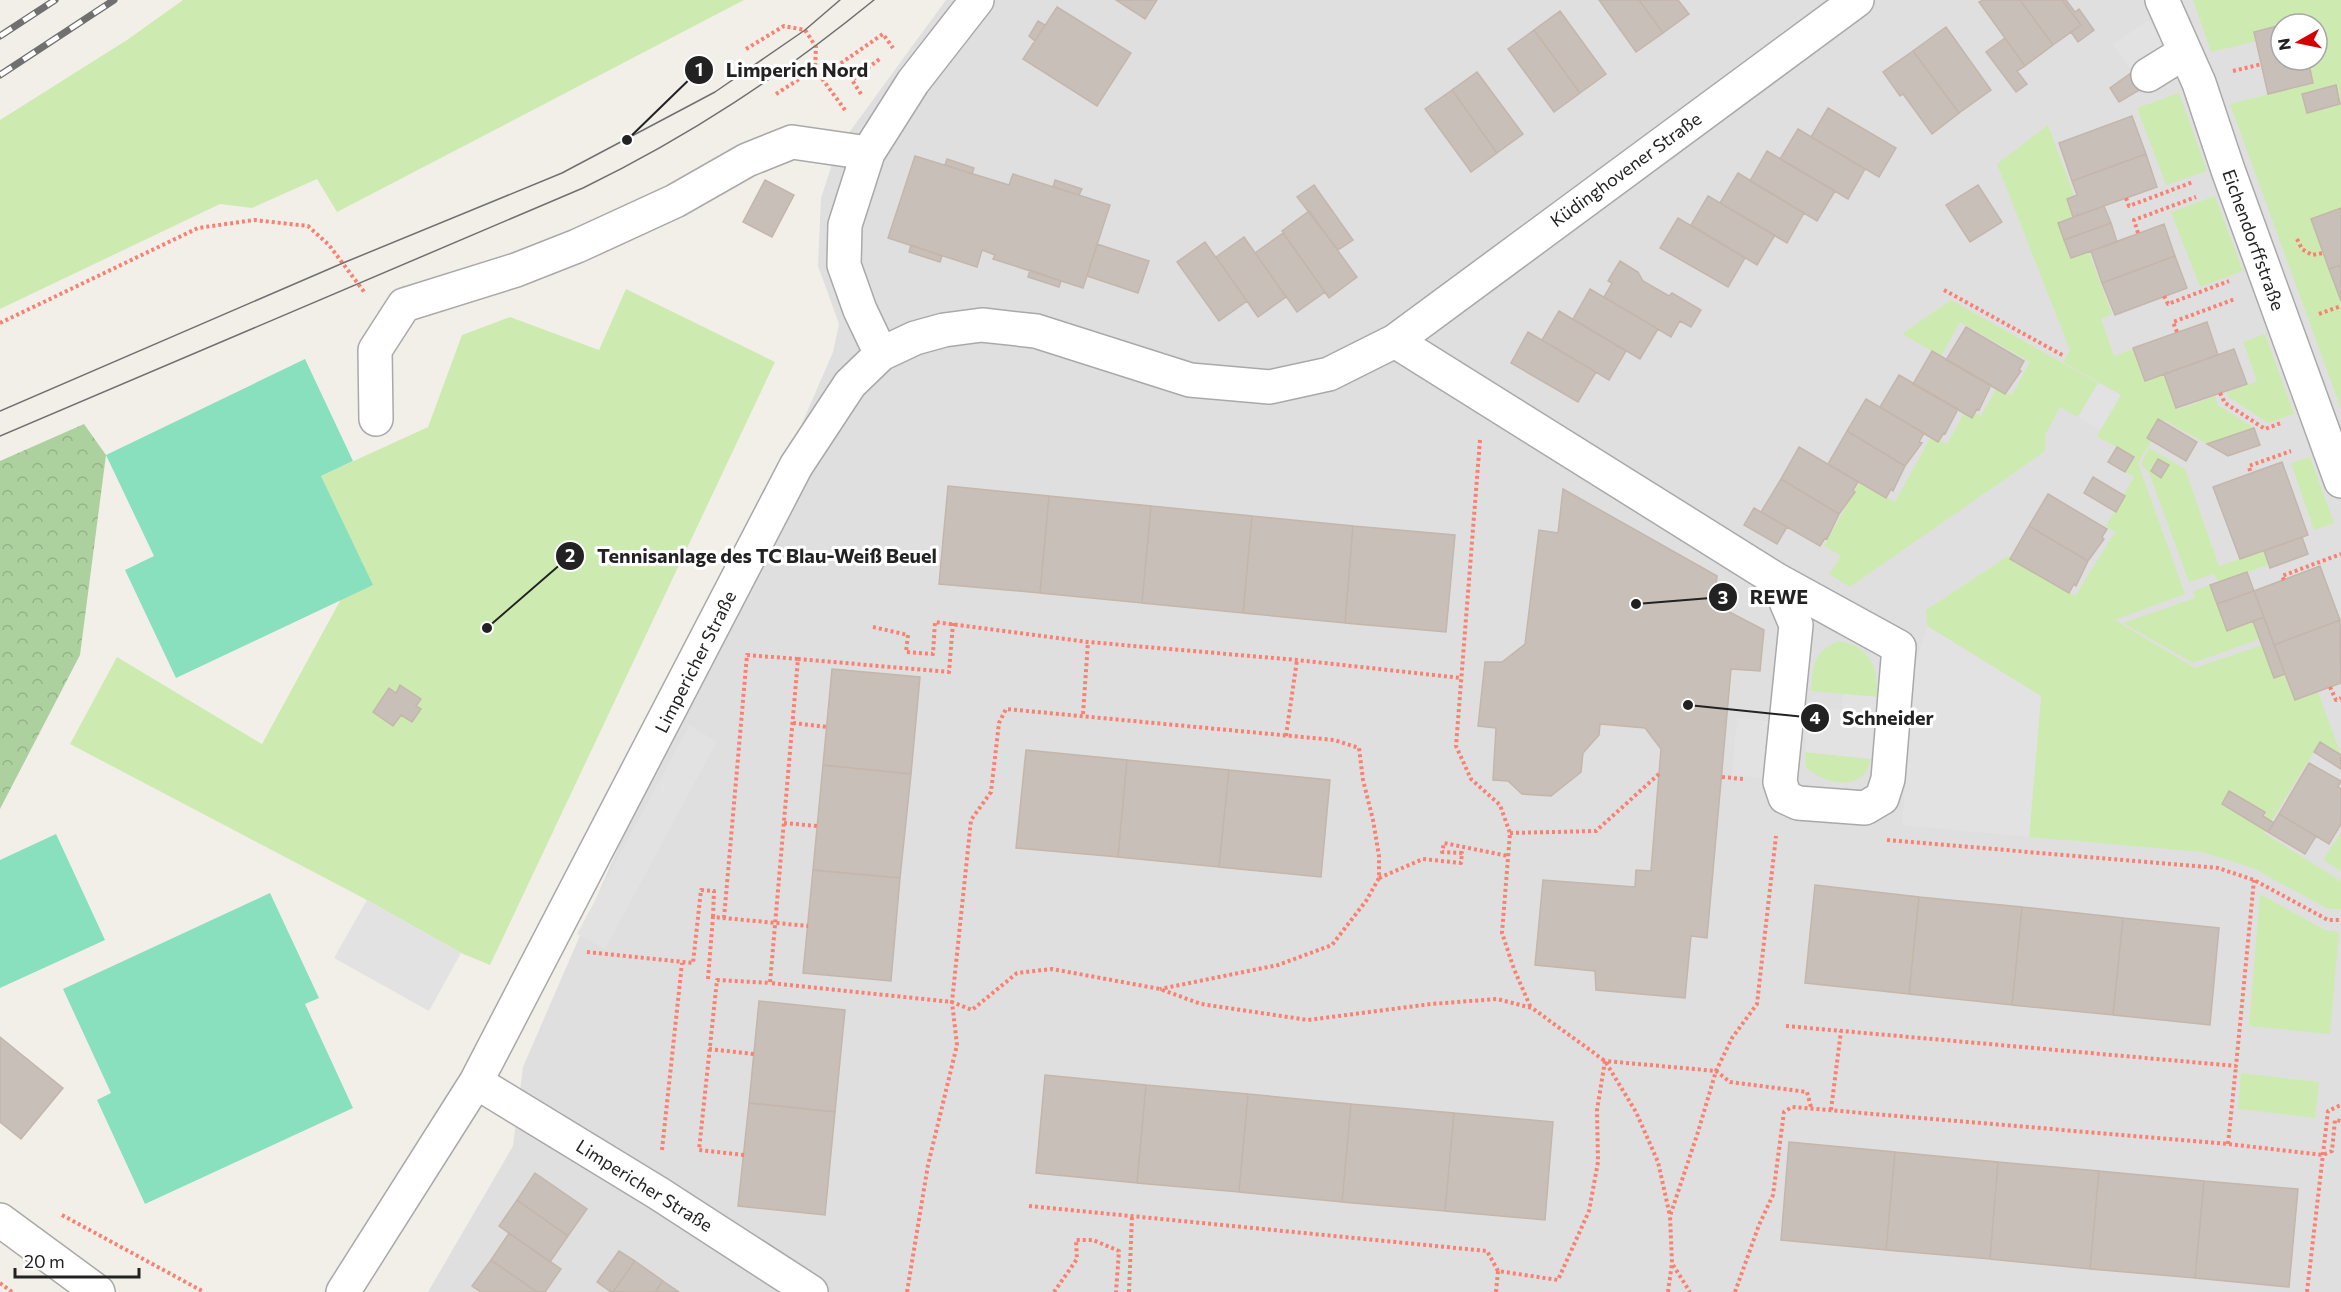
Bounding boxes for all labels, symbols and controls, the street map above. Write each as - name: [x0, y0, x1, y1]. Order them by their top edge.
- north arrow: [2269, 12, 2329, 72]
- text: N: [2273, 37, 2294, 52]
- callout: Limperich Nord: [684, 51, 880, 89]
- text: Limperich Nord: [726, 57, 868, 81]
- text: 1: [695, 58, 703, 80]
- street label: Küdinghovener Straße: [1546, 107, 1705, 231]
- street label: Eichendorffstraße: [2218, 166, 2290, 313]
- callout: Tennisanlage des TC Blau-Weiß Beuel: [555, 537, 949, 575]
- text: Tennisanlage des TC Blau-Weiß Beuel: [597, 543, 937, 567]
- text: 2: [565, 544, 575, 566]
- callout: REWE: [1708, 578, 1821, 616]
- text: REWE: [1750, 584, 1808, 608]
- text: 3: [1718, 586, 1728, 608]
- street label: Limpericher Straße: [650, 587, 740, 736]
- callout: Schneider: [1800, 699, 1945, 737]
- text: Schneider: [1842, 705, 1934, 729]
- text: 4: [1809, 706, 1821, 728]
- street label: Limpericher Straße: [572, 1134, 717, 1236]
- scale bar: [15, 1241, 140, 1279]
- text: 20 m: [24, 1250, 65, 1272]

